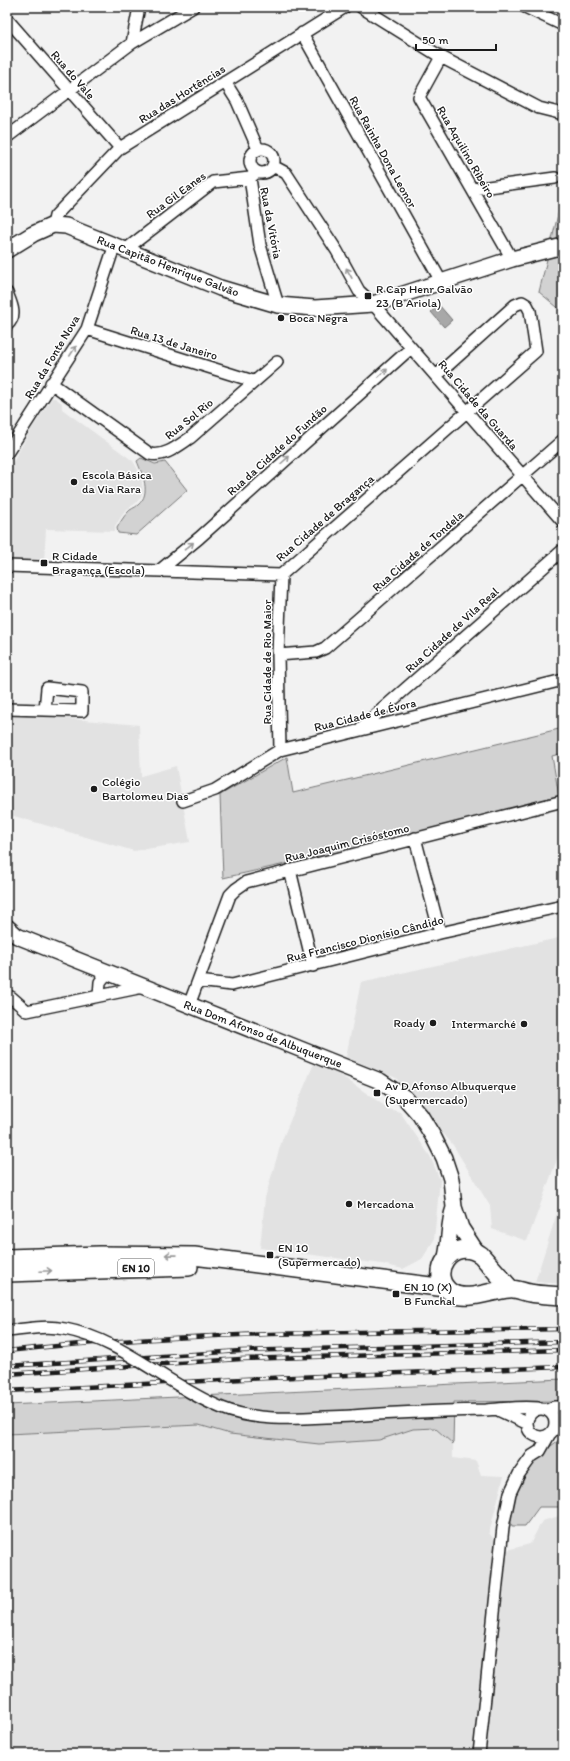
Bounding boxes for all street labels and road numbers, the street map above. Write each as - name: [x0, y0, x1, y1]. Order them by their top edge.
- street label: Rua do Vale: [48, 48, 98, 102]
- street label: Rua das Hortências: [136, 62, 228, 126]
- street label: Rua Rainha Dona Leonor: [346, 94, 420, 211]
- street label: Rua Aquilino Ribeiro: [434, 103, 498, 201]
- street label: Rua Gil Eanes: [143, 169, 209, 221]
- street label: Rua da Vitória: [257, 186, 285, 261]
- street label: Rua Capitão Henrique Galvão: [95, 232, 241, 300]
- street label: Rua da Fonte Nova: [21, 312, 83, 401]
- street label: Rua 13 de Janeiro: [129, 323, 219, 363]
- street label: Rua Cidade da Guarda: [435, 357, 521, 453]
- street label: Rua Sol Rio: [162, 395, 216, 443]
- street label: Rua da Cidade do Fundão: [224, 401, 330, 499]
- street label: Rua Cidade de Bragança: [273, 471, 377, 564]
- street label: Rua Cidade de Tondela: [370, 507, 467, 594]
- street label: Rua Cidade de Vila Real: [402, 584, 502, 676]
- street label: Rua Cidade de Rio Maior: [260, 599, 274, 724]
- street label: Rua Cidade de Évora: [313, 696, 418, 734]
- street label: Rua Joaquim Crisóstomo: [283, 821, 411, 865]
- street label: Rua Francisco Dionísio Cândido: [285, 913, 445, 965]
- street label: Rua Dom Afonso de Albuquerque: [182, 997, 345, 1071]
- road number: EN 10: [118, 1259, 154, 1277]

